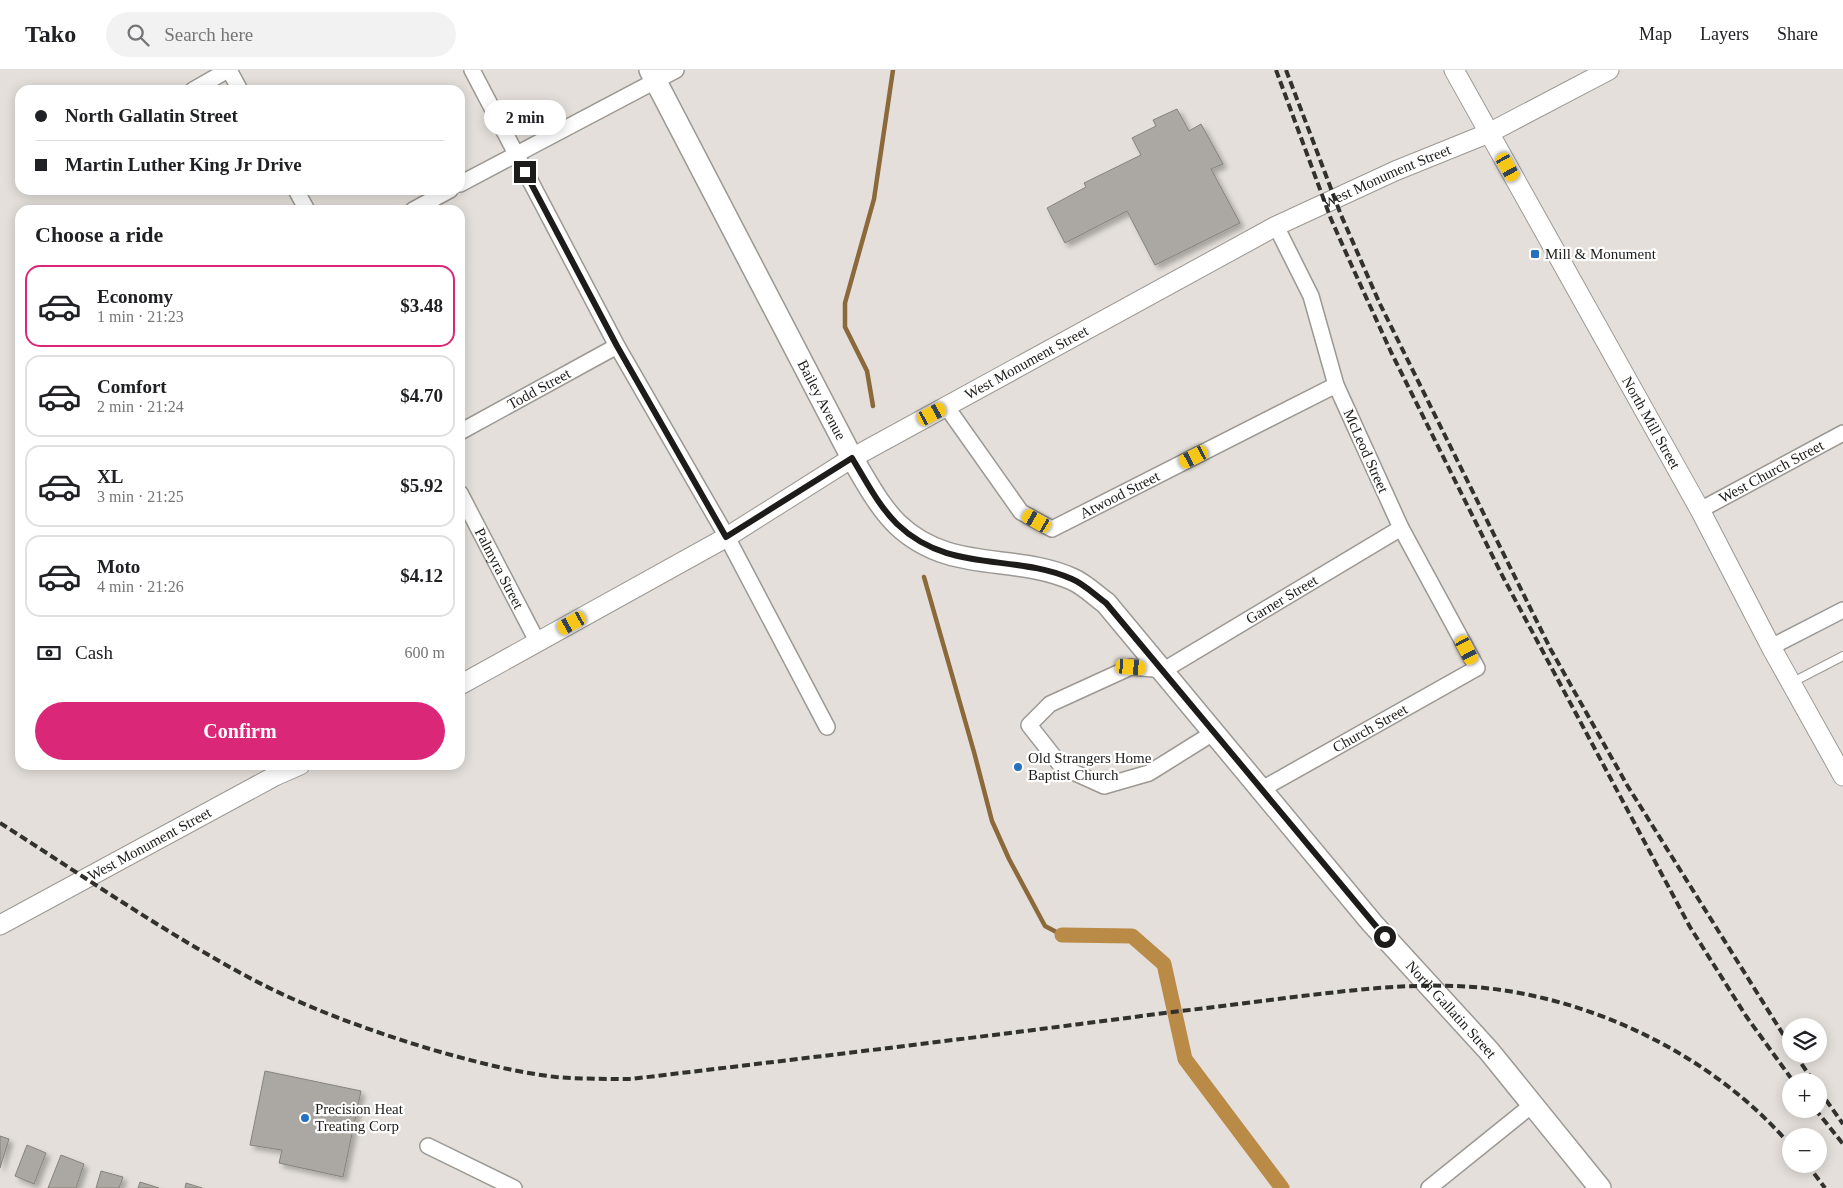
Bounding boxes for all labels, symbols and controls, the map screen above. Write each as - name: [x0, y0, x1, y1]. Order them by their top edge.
- search box: [106, 12, 456, 57]
- text: Tako: [25, 21, 76, 47]
- icon: search: [124, 21, 152, 49]
- text: Search here: [164, 24, 253, 45]
- text: Map: [1639, 24, 1672, 44]
- text: Layers: [1700, 24, 1749, 44]
- text: Share: [1777, 24, 1818, 44]
- callout: 2 min: [484, 99, 566, 134]
- text: North Gallatin Street: [65, 105, 238, 126]
- text: 2 min: [506, 109, 544, 126]
- street label: West Monument Street: [1320, 141, 1454, 211]
- car: [1494, 150, 1521, 184]
- text: Martin Luther King Jr Drive: [65, 154, 302, 175]
- route end: [514, 161, 536, 183]
- text: Choose a ride: [35, 222, 163, 247]
- place label: Mill & Monument: [1545, 246, 1657, 262]
- marker: Mill & Monument: [1529, 248, 1541, 260]
- icon: car: [37, 284, 82, 329]
- text: Economy: [97, 286, 173, 307]
- text: $3.48: [400, 295, 443, 316]
- text: 1 min · 21:23: [97, 308, 184, 325]
- street label: West Monument Street: [962, 322, 1092, 403]
- street label: Bailey Avenue: [794, 357, 849, 443]
- street label: Todd Street: [505, 365, 574, 412]
- icon: car: [37, 374, 82, 419]
- street label: North Mill Street: [1619, 374, 1684, 472]
- text: Comfort: [97, 376, 167, 397]
- text: $4.70: [400, 385, 443, 406]
- text: 2 min · 21:24: [97, 398, 184, 415]
- car: [915, 400, 948, 428]
- street label: McLeod Street: [1340, 407, 1392, 496]
- street label: West Church Street: [1716, 437, 1827, 506]
- car: [1177, 444, 1210, 470]
- icon: car: [37, 464, 82, 509]
- text: XL: [97, 466, 123, 487]
- street label: Atwood Street: [1077, 468, 1163, 522]
- text: $5.92: [400, 475, 443, 496]
- text: 3 min · 21:25: [97, 488, 184, 505]
- car: [1020, 507, 1053, 535]
- street label: Palmyra Street: [472, 525, 527, 612]
- icon: car: [37, 554, 82, 599]
- text: Moto: [97, 556, 140, 577]
- text: $4.12: [400, 565, 443, 586]
- street label: Garner Street: [1243, 571, 1321, 627]
- text: 4 min · 21:26: [97, 578, 184, 595]
- car: [555, 609, 588, 637]
- car: [1453, 633, 1480, 667]
- icon: cash: [35, 639, 63, 667]
- text: Cash: [75, 642, 113, 663]
- text: 600 m: [405, 644, 445, 661]
- car: [1115, 658, 1146, 676]
- street label: Church Street: [1330, 700, 1411, 756]
- button: Confirm: [35, 702, 445, 760]
- place label: Old Strangers Home Baptist Church: [1028, 750, 1152, 783]
- marker: Old Strangers Home Baptist Church: [1012, 761, 1024, 773]
- street label: West Monument Street: [85, 804, 215, 884]
- route start: [1374, 926, 1396, 948]
- street label: North Gallatin Street: [1403, 958, 1500, 1062]
- map controls: [1782, 1018, 1827, 1173]
- button: layers: [1782, 1018, 1827, 1063]
- button: +: [1782, 1073, 1827, 1118]
- place label: Precision Heat Treating Corp: [315, 1101, 404, 1134]
- marker: Precision Heat Treating Corp: [299, 1112, 311, 1124]
- button: −: [1782, 1128, 1827, 1173]

